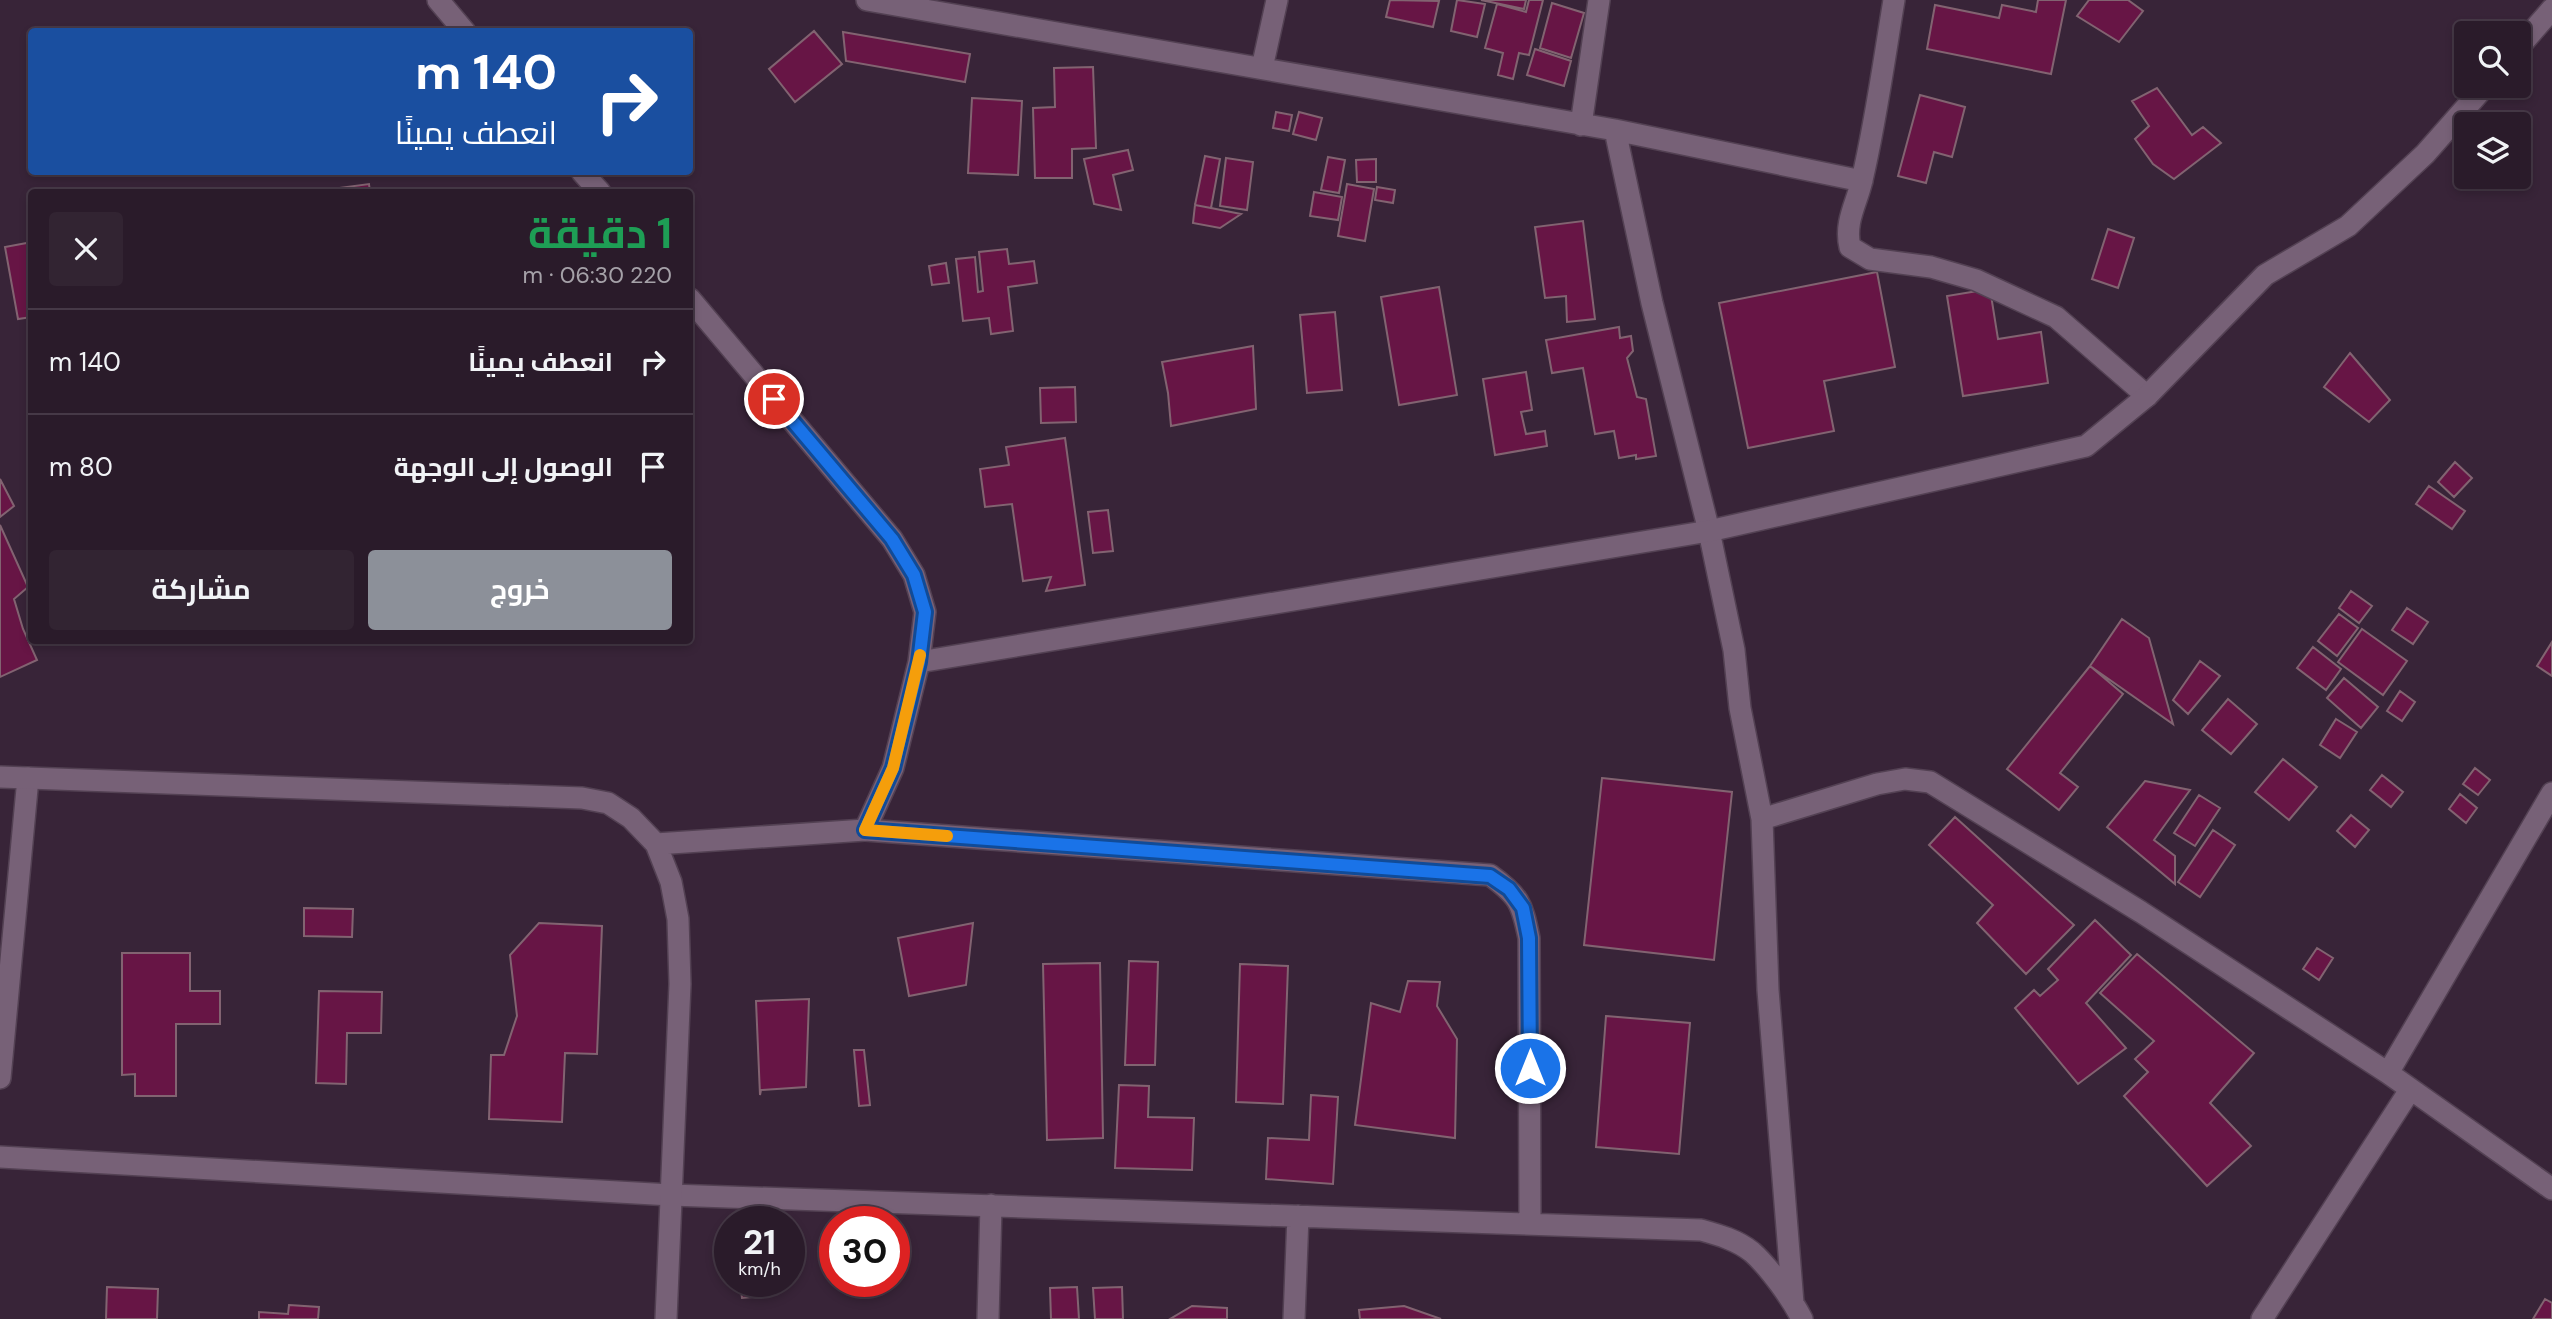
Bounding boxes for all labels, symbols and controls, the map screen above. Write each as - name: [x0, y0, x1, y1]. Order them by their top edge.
- map controls: [2454, 21, 2531, 189]
- button: search: [2454, 21, 2531, 98]
- text: 140 m: [415, 40, 557, 104]
- icon: right: [581, 56, 672, 147]
- text: انعطف يمينًا: [395, 112, 557, 154]
- button: layers: [2454, 112, 2531, 189]
- text: 1 دقيقة: [528, 206, 672, 261]
- button: close: [49, 212, 123, 286]
- text: 220 m · 06:30: [522, 260, 672, 290]
- icon: right: [634, 343, 672, 381]
- text: 140 m: [49, 345, 121, 379]
- text: انعطف يمينًا: [468, 345, 613, 379]
- pin: [744, 369, 804, 429]
- icon: arrive: [755, 380, 793, 418]
- icon: arrive: [634, 448, 672, 486]
- text: 80 m: [49, 450, 113, 484]
- text: الوصول إلى الوجهة: [394, 450, 613, 484]
- button: مشاركة: [49, 550, 354, 630]
- button: خروج: [368, 550, 672, 630]
- position arrow: [1493, 1031, 1567, 1105]
- speed limit sign: 30: [819, 1206, 910, 1297]
- text: 21: [743, 1219, 776, 1265]
- text: km/h: [738, 1257, 781, 1281]

